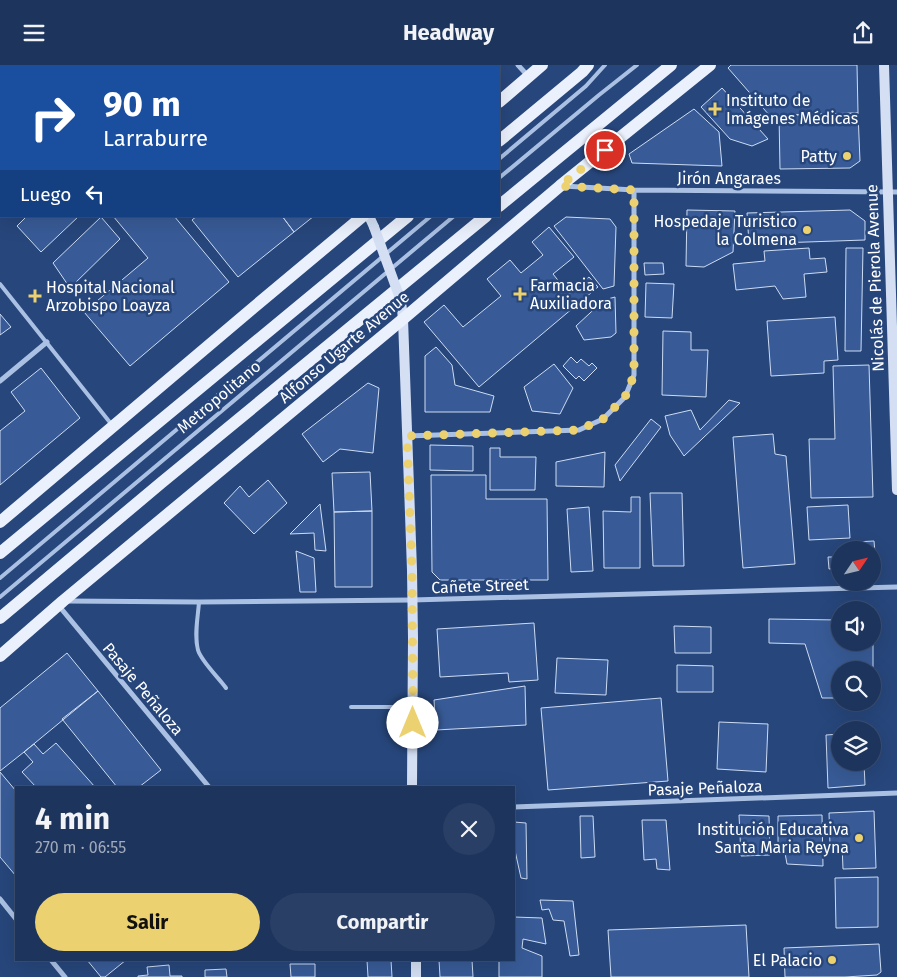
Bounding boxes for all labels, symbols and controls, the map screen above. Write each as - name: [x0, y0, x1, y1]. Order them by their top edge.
- icon: menu: [20, 19, 48, 47]
- text: Headway: [403, 19, 494, 46]
- icon: share: [849, 19, 877, 47]
- text: 90 m: [103, 83, 181, 125]
- icon: right: [20, 85, 85, 150]
- place label: Instituto de Imágenes Médicas: [726, 91, 858, 128]
- marker: Instituto de Imágenes Médicas: [708, 102, 722, 116]
- text: Larraburre: [103, 125, 208, 152]
- pin: [584, 129, 626, 171]
- icon: arrive: [591, 136, 619, 164]
- place label: Patty: [801, 147, 837, 166]
- marker: Patty: [841, 150, 853, 162]
- street label: Jirón Angaraes: [677, 169, 781, 188]
- icon: left: [81, 180, 109, 208]
- text: Luego: [20, 183, 71, 206]
- street label: Nicolás de Pierola Avenue: [862, 184, 888, 372]
- place label: Hospedaje Turistico la Colmena: [653, 212, 797, 249]
- marker: Hospedaje Turistico la Colmena: [801, 224, 813, 236]
- place label: Farmacia Auxiliadora: [530, 276, 612, 313]
- place label: Hospital Nacional Arzobispo Loayza: [46, 278, 175, 315]
- street label: Alfonso Ugarte Avenue: [275, 287, 413, 407]
- marker: Farmacia Auxiliadora: [514, 288, 526, 300]
- marker: Hospital Nacional Arzobispo Loayza: [28, 289, 42, 303]
- street label: Metropolitano: [173, 357, 265, 437]
- north arrow: [831, 541, 881, 591]
- map controls: [831, 541, 881, 771]
- street label: Cañete Street: [431, 575, 529, 597]
- button: sound: [831, 601, 881, 651]
- street label: Pasaje Peñaloza: [99, 639, 187, 739]
- button: search: [831, 661, 881, 711]
- position arrow: [386, 696, 438, 748]
- button: layers: [831, 721, 881, 771]
- street label: Pasaje Peñaloza: [647, 776, 763, 800]
- text: 4 min: [35, 801, 110, 837]
- button: close: [443, 803, 495, 855]
- place label: Institución Educativa Santa Maria Reyna: [697, 820, 849, 857]
- marker: Institución Educativa Santa Maria Reyna: [853, 832, 865, 844]
- text: 270 m · 06:55: [35, 838, 126, 857]
- button: Salir: [35, 893, 260, 951]
- button: Compartir: [270, 893, 495, 951]
- place label: El Palacio: [753, 951, 822, 970]
- marker: El Palacio: [826, 954, 838, 966]

